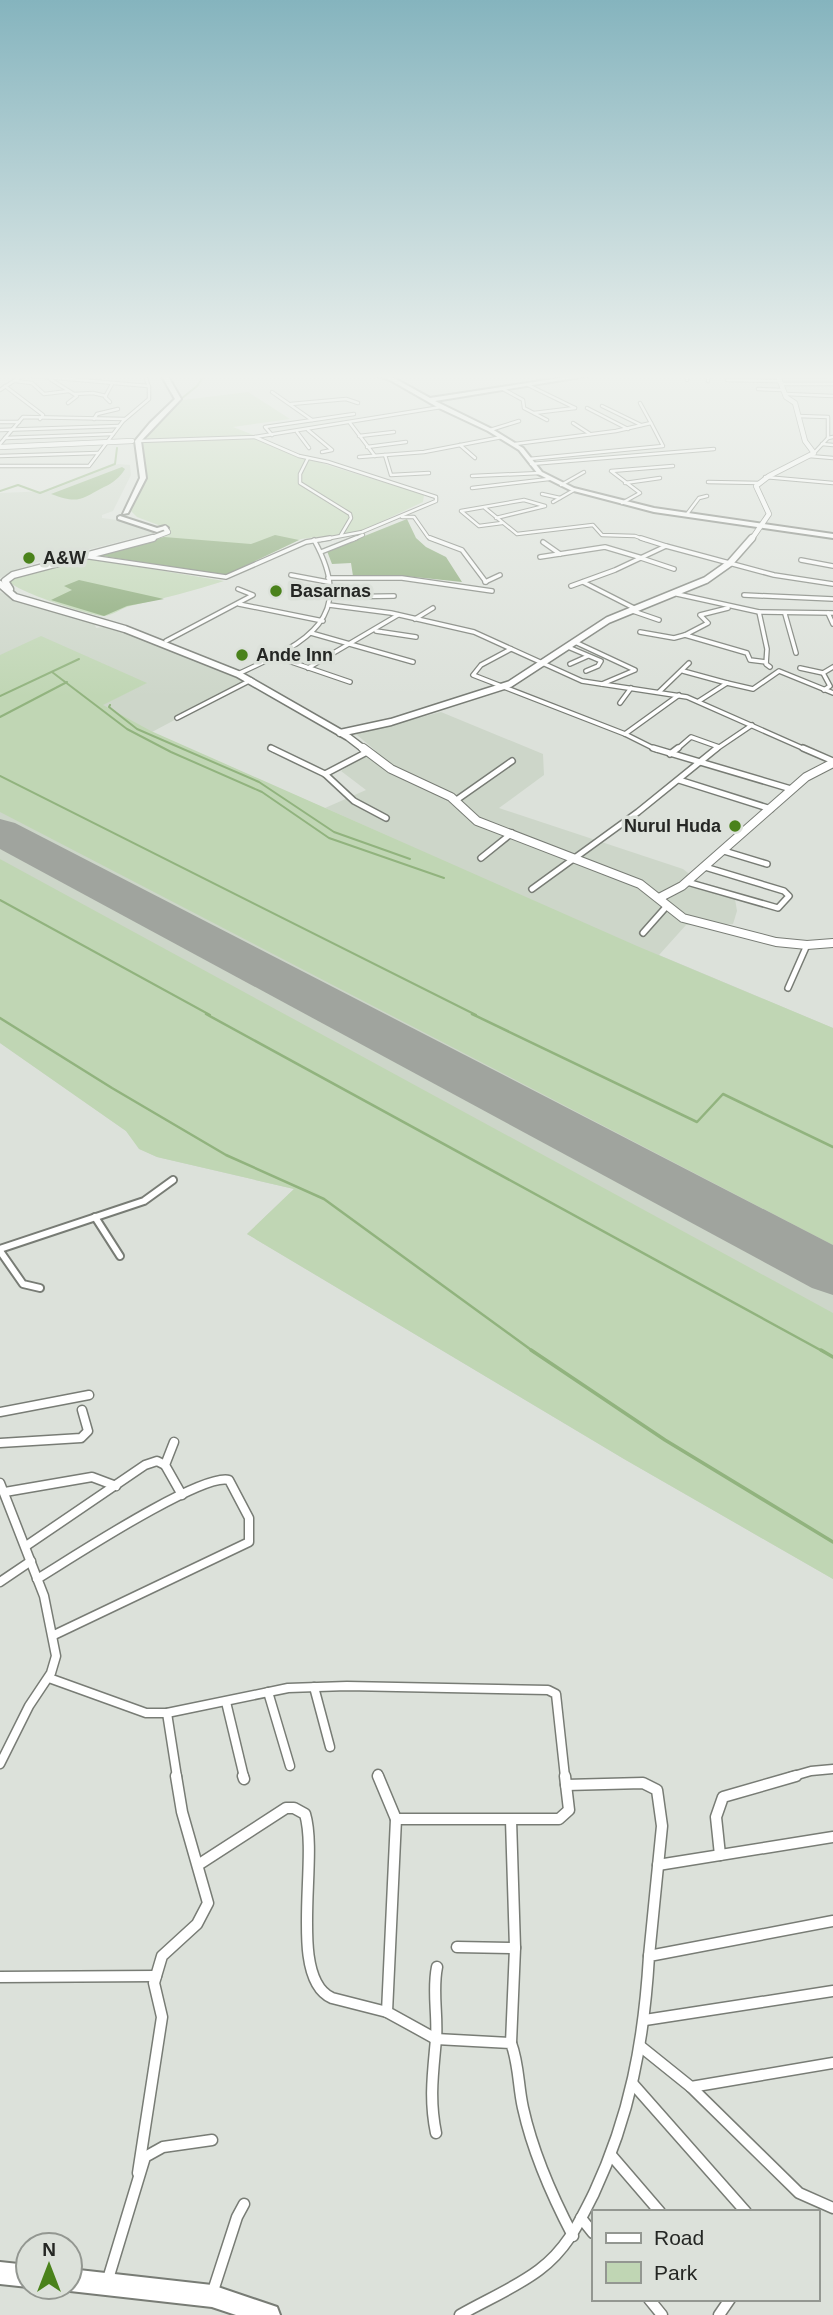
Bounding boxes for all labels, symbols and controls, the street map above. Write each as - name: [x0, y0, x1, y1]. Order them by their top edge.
- place label: A&W: [43, 548, 86, 568]
- marker: A&W: [21, 550, 37, 566]
- place label: Basarnas: [290, 581, 371, 601]
- marker: Basarnas: [268, 583, 284, 599]
- place label: Ande Inn: [256, 645, 333, 665]
- marker: Ande Inn: [234, 647, 250, 663]
- place label: Nurul Huda: [624, 816, 722, 836]
- marker: Nurul Huda: [727, 818, 743, 834]
- legend: [592, 2210, 819, 2301]
- text: Road: [654, 2226, 704, 2249]
- north arrow: [14, 2231, 84, 2301]
- text: N: [42, 2239, 56, 2260]
- text: Park: [654, 2261, 698, 2284]

